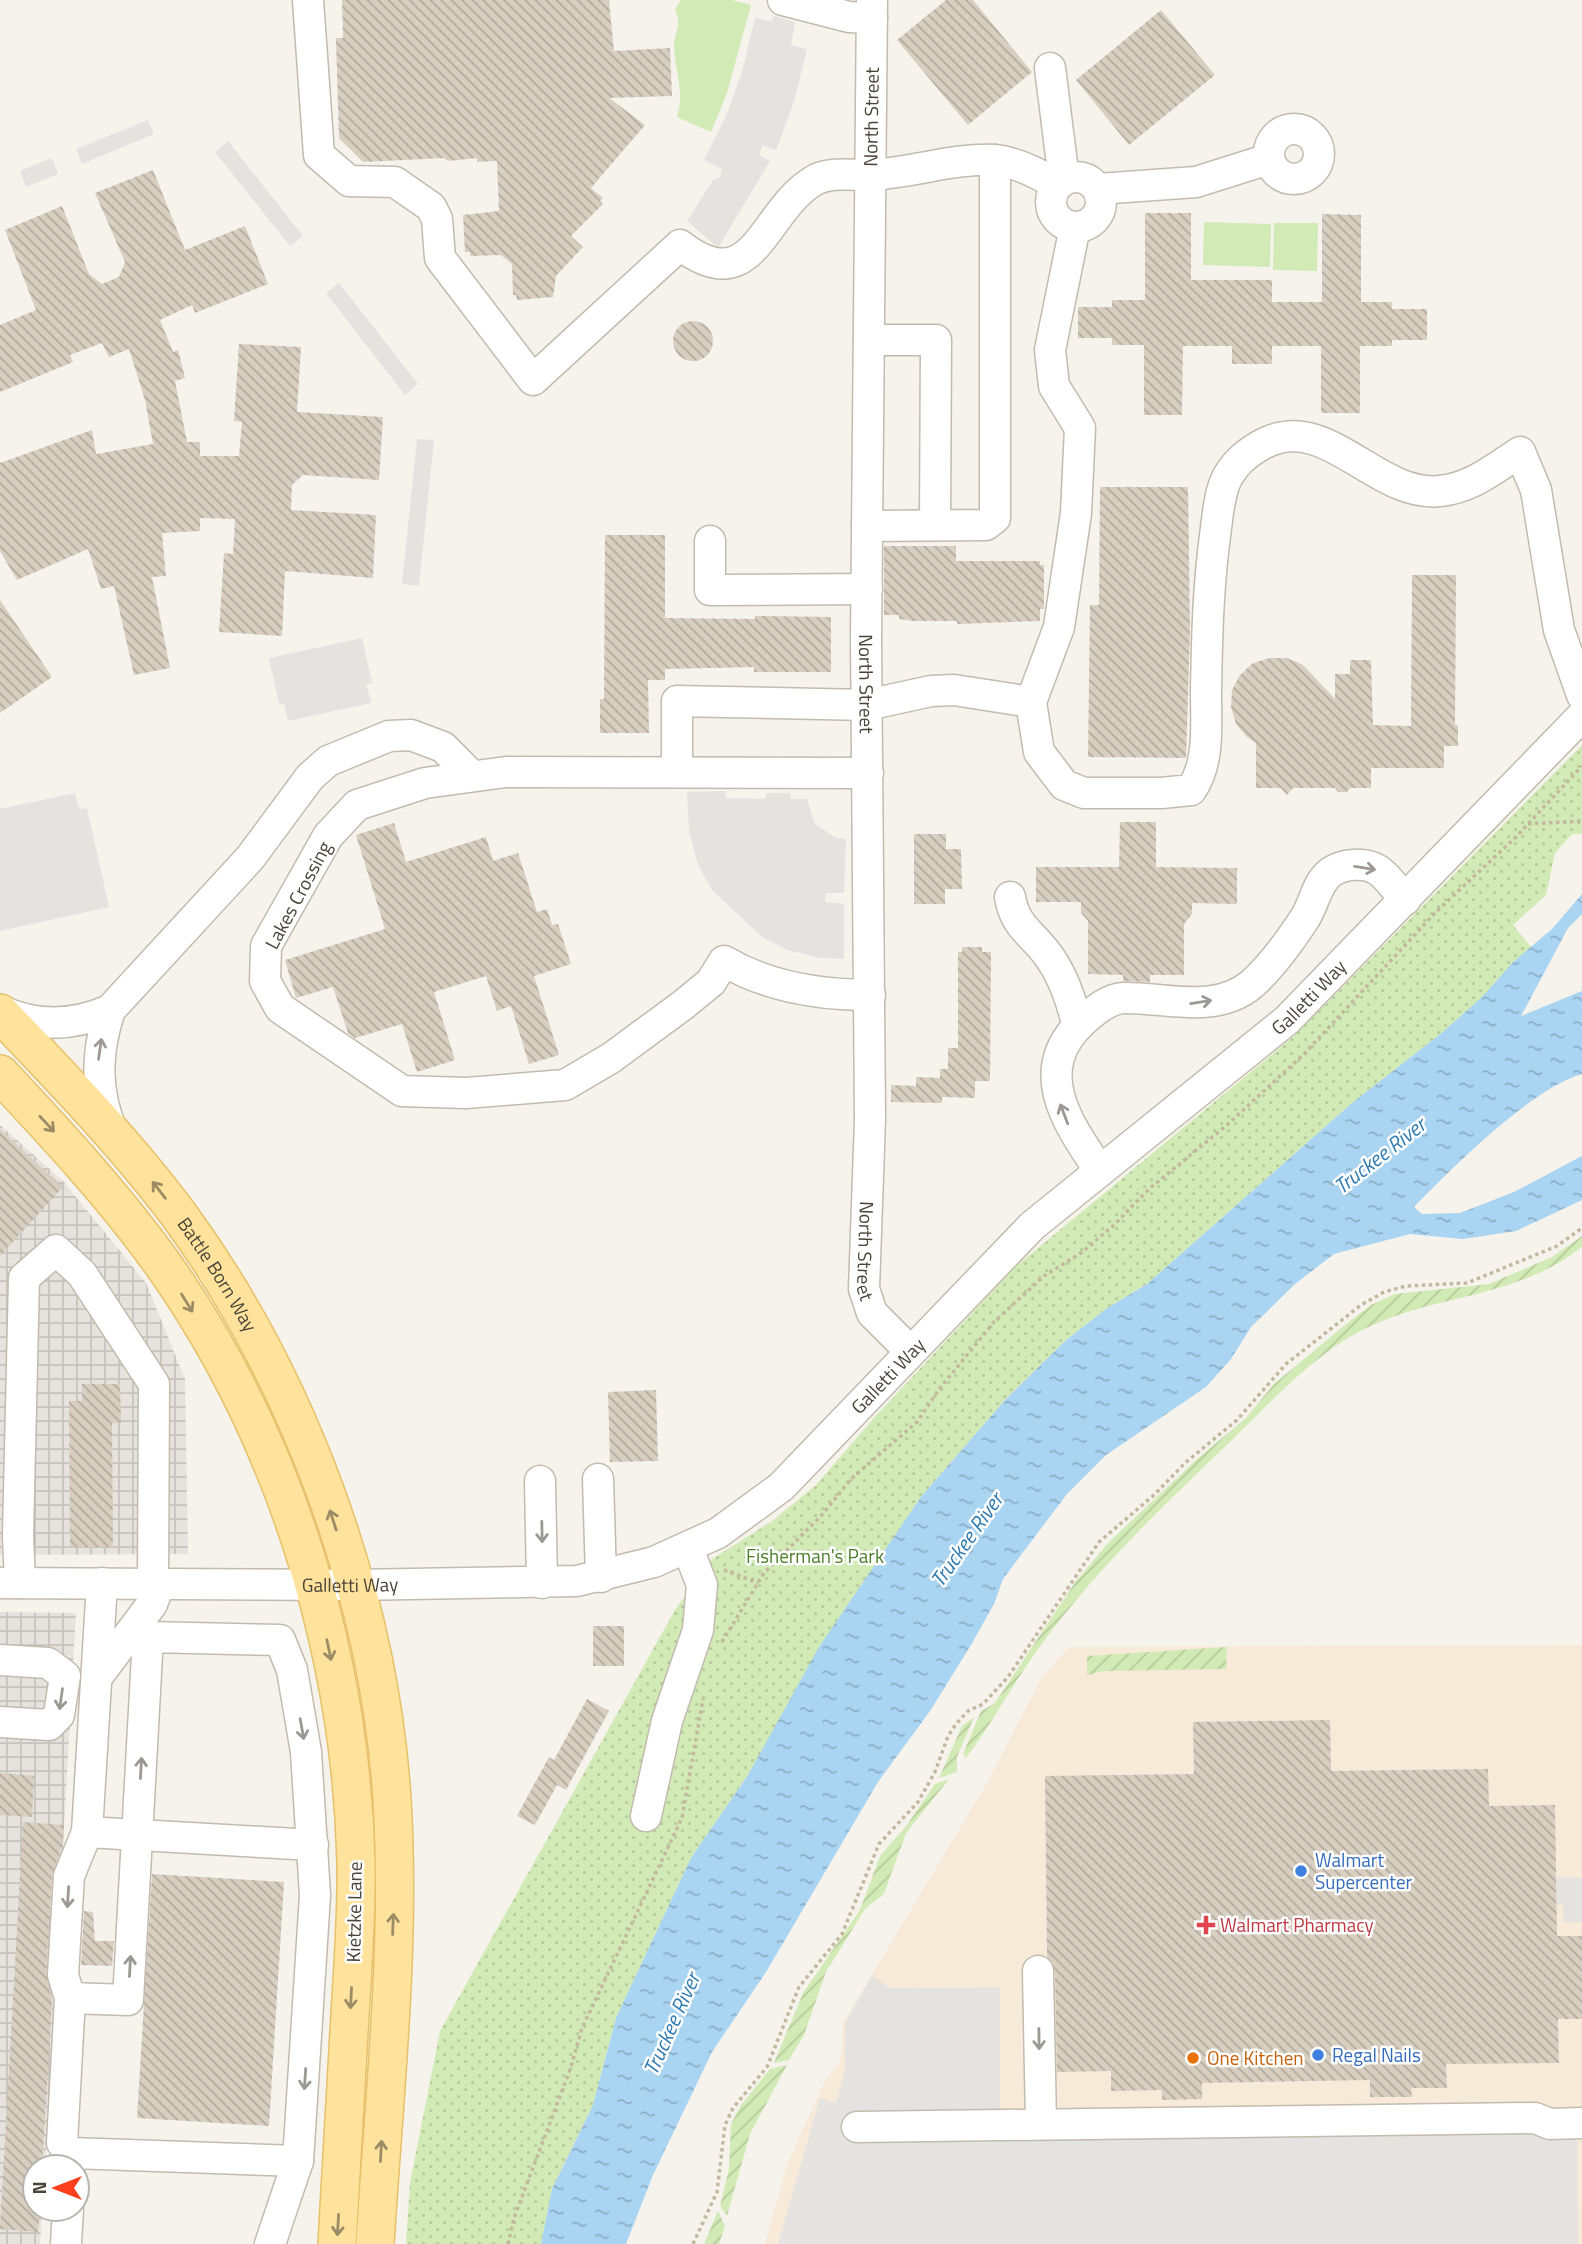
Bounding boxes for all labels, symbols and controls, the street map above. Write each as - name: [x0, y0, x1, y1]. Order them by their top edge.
- street label: North Street: [855, 67, 886, 167]
- street label: North Street: [852, 634, 882, 734]
- street label: Lakes Crossing: [257, 835, 338, 954]
- one-way arrow: [1353, 861, 1376, 874]
- street label: Galletti Way: [1265, 952, 1353, 1041]
- one-way arrow: [1190, 995, 1212, 1008]
- one-way arrow: [94, 1038, 107, 1061]
- one-way arrow: [1057, 1103, 1069, 1125]
- water label: Truckee River: [1327, 1108, 1434, 1201]
- one-way arrow: [38, 1115, 55, 1132]
- one-way arrow: [152, 1182, 167, 1200]
- street label: North Street: [849, 1201, 882, 1305]
- street label: Battle Born Way: [171, 1211, 265, 1337]
- one-way arrow: [180, 1292, 194, 1312]
- street label: Galletti Way: [844, 1331, 932, 1420]
- water label: Truckee River: [922, 1484, 1012, 1593]
- one-way arrow: [326, 1509, 338, 1531]
- one-way arrow: [535, 1520, 549, 1543]
- park label: Fisherman's Park: [746, 1541, 884, 1570]
- street label: Galletti Way: [302, 1569, 398, 1599]
- one-way arrow: [323, 1638, 337, 1661]
- one-way arrow: [55, 1687, 68, 1710]
- one-way arrow: [296, 1717, 309, 1740]
- one-way arrow: [134, 1756, 147, 1779]
- place label: Walmart Supercenter: [1315, 1845, 1413, 1896]
- street label: Kietzke Lane: [338, 1861, 369, 1963]
- marker: Walmart Supercenter: [1293, 1863, 1309, 1879]
- one-way arrow: [61, 1885, 74, 1908]
- place label: Walmart Pharmacy: [1220, 1910, 1374, 1939]
- one-way arrow: [387, 1913, 400, 1936]
- marker: Walmart Pharmacy: [1198, 1917, 1214, 1933]
- one-way arrow: [124, 1955, 137, 1978]
- water label: Truckee River: [634, 1965, 709, 2080]
- one-way arrow: [344, 1986, 357, 2009]
- one-way arrow: [1032, 2027, 1046, 2050]
- place label: Regal Nails: [1332, 2040, 1421, 2069]
- place label: One Kitchen: [1207, 2043, 1303, 2072]
- marker: Regal Nails: [1310, 2047, 1326, 2063]
- marker: One Kitchen: [1185, 2050, 1201, 2066]
- one-way arrow: [298, 2067, 311, 2089]
- one-way arrow: [374, 2140, 387, 2163]
- north arrow: [21, 2153, 91, 2223]
- text: N: [24, 2181, 53, 2195]
- one-way arrow: [331, 2213, 344, 2236]

